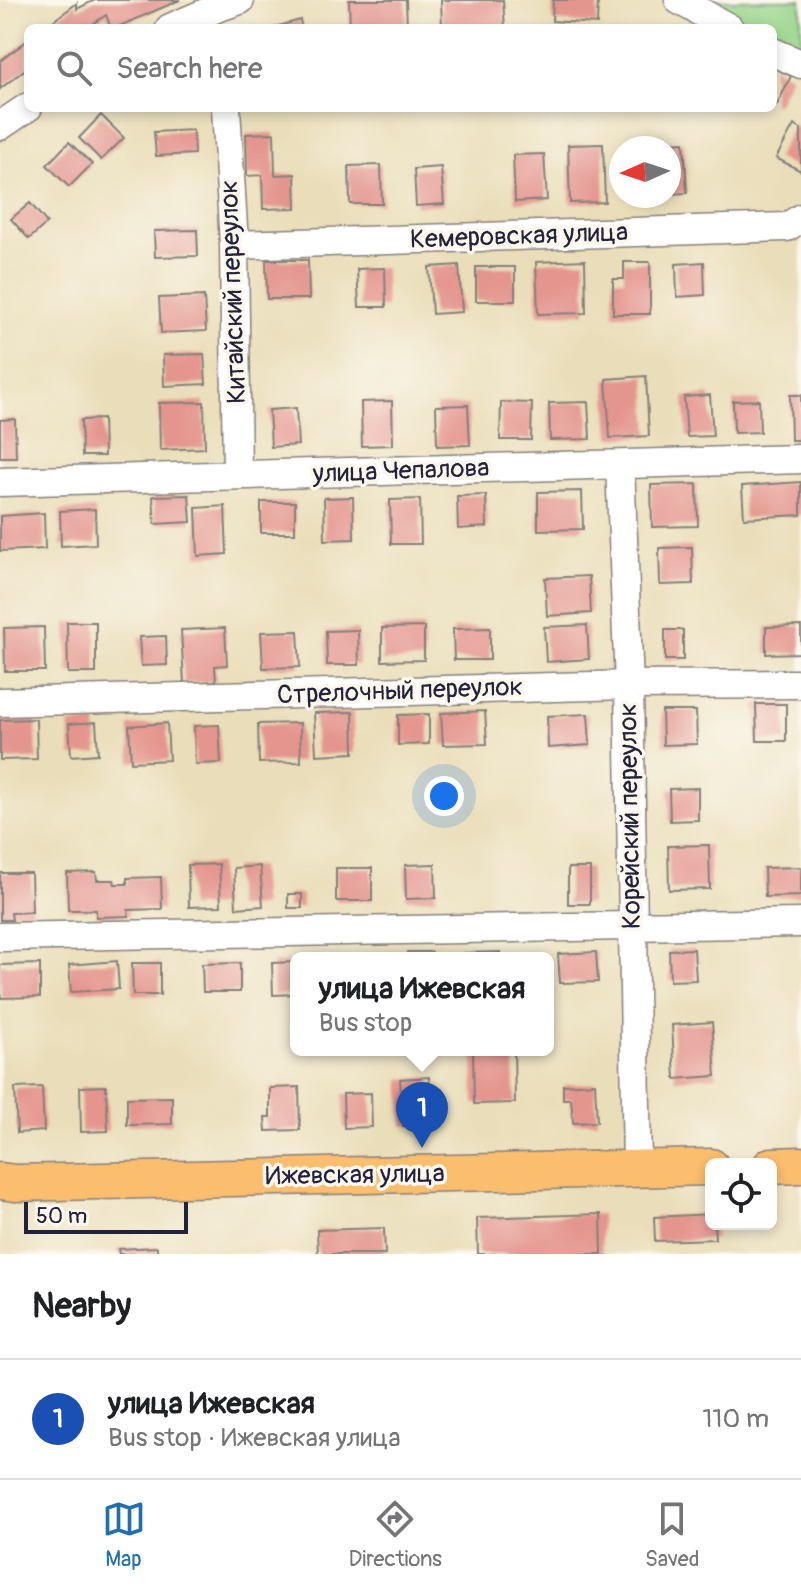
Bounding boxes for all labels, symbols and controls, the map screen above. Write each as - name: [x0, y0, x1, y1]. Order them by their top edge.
- search box: [24, 24, 777, 112]
- icon: search: [52, 46, 96, 90]
- text: Search here: [116, 50, 263, 87]
- north arrow: [609, 136, 681, 208]
- street label: Китайский переулок: [213, 180, 253, 404]
- street label: Кемеровская улица: [409, 216, 629, 256]
- street label: улица Чепалова: [311, 452, 490, 490]
- street label: Стрелочный переулок: [276, 671, 524, 711]
- street label: Корейский переулок: [612, 703, 648, 929]
- your location: [424, 776, 464, 816]
- popup: [290, 952, 554, 1056]
- text: улица Ижевская: [319, 970, 525, 1007]
- text: Bus stop: [319, 1007, 412, 1039]
- pin: 1: [396, 1082, 448, 1148]
- street label: Ижевская улица: [265, 1157, 445, 1193]
- map controls: [705, 1158, 777, 1230]
- button: locate: [705, 1158, 777, 1230]
- scale bar: [24, 1198, 188, 1234]
- text: 50 m: [36, 1202, 87, 1230]
- text: Nearby: [32, 1285, 131, 1328]
- text: улица Ижевская: [108, 1385, 315, 1422]
- text: 1: [53, 1403, 63, 1435]
- text: 110 m: [702, 1403, 769, 1435]
- text: Bus stop · Ижевская улица: [108, 1422, 401, 1454]
- tab: Map: [102, 1497, 146, 1573]
- tab: Directions: [349, 1497, 442, 1573]
- tab: Saved: [645, 1497, 699, 1573]

